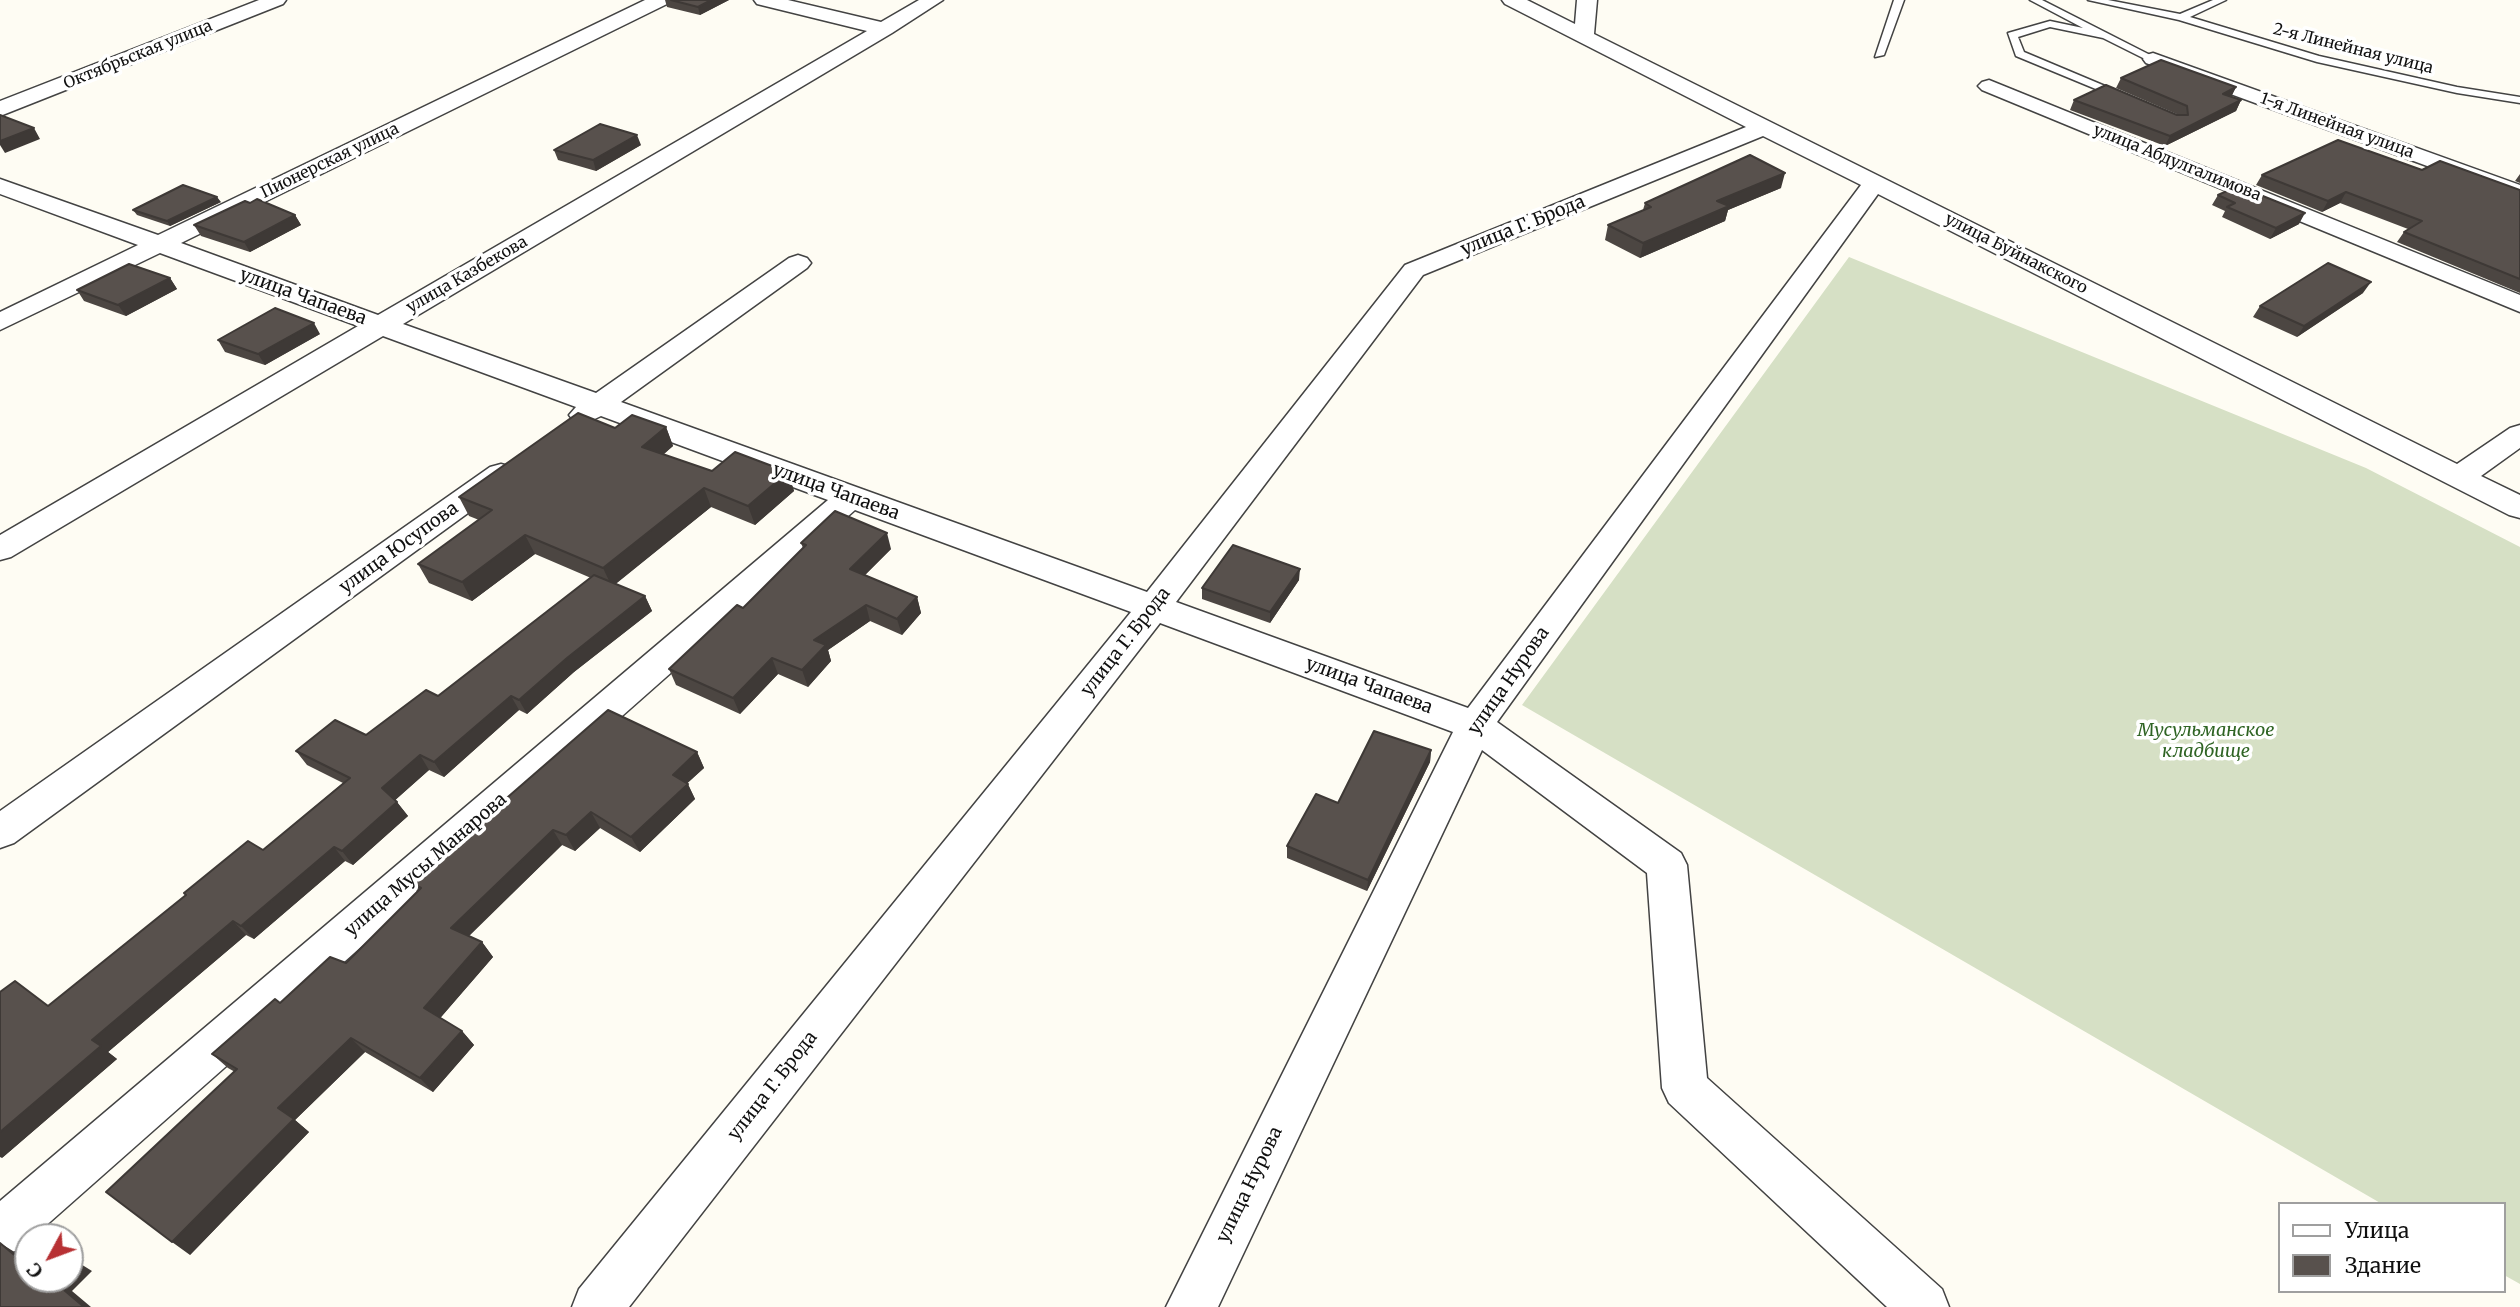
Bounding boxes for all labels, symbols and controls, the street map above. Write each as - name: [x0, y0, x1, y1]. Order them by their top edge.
- street label: Октябрьская улица: [61, 16, 215, 94]
- street label: 2-я Линейная улица: [2271, 20, 2435, 78]
- street label: 1-я Линейная улица: [2258, 89, 2416, 163]
- street label: Пионерская улица: [258, 119, 402, 203]
- street label: улица Абдулгалимова: [2090, 121, 2264, 205]
- street label: улица Г. Брода: [1458, 191, 1588, 261]
- street label: улица Буйнакского: [1941, 210, 2091, 298]
- street label: улица Казбекова: [403, 233, 531, 317]
- street label: улица Чапаева: [237, 264, 369, 330]
- street label: улица Чапаева: [770, 459, 902, 525]
- street label: улица Юсупова: [335, 498, 463, 598]
- street label: улица Г. Брода: [1077, 583, 1175, 701]
- street label: улица Нурова: [1464, 623, 1554, 739]
- street label: улица Чапаева: [1303, 653, 1435, 719]
- park label: Мусульманское кладбище: [2138, 720, 2274, 762]
- street label: улица Мусы Манарова: [341, 789, 511, 941]
- street label: улица Г. Брода: [724, 1027, 822, 1145]
- street label: улица Нурова: [1213, 1123, 1287, 1247]
- legend: [2278, 1202, 2506, 1293]
- text: Улица: [2345, 1217, 2409, 1244]
- north arrow: [14, 1223, 84, 1293]
- text: Здание: [2345, 1252, 2421, 1279]
- text: С: [21, 1258, 48, 1283]

